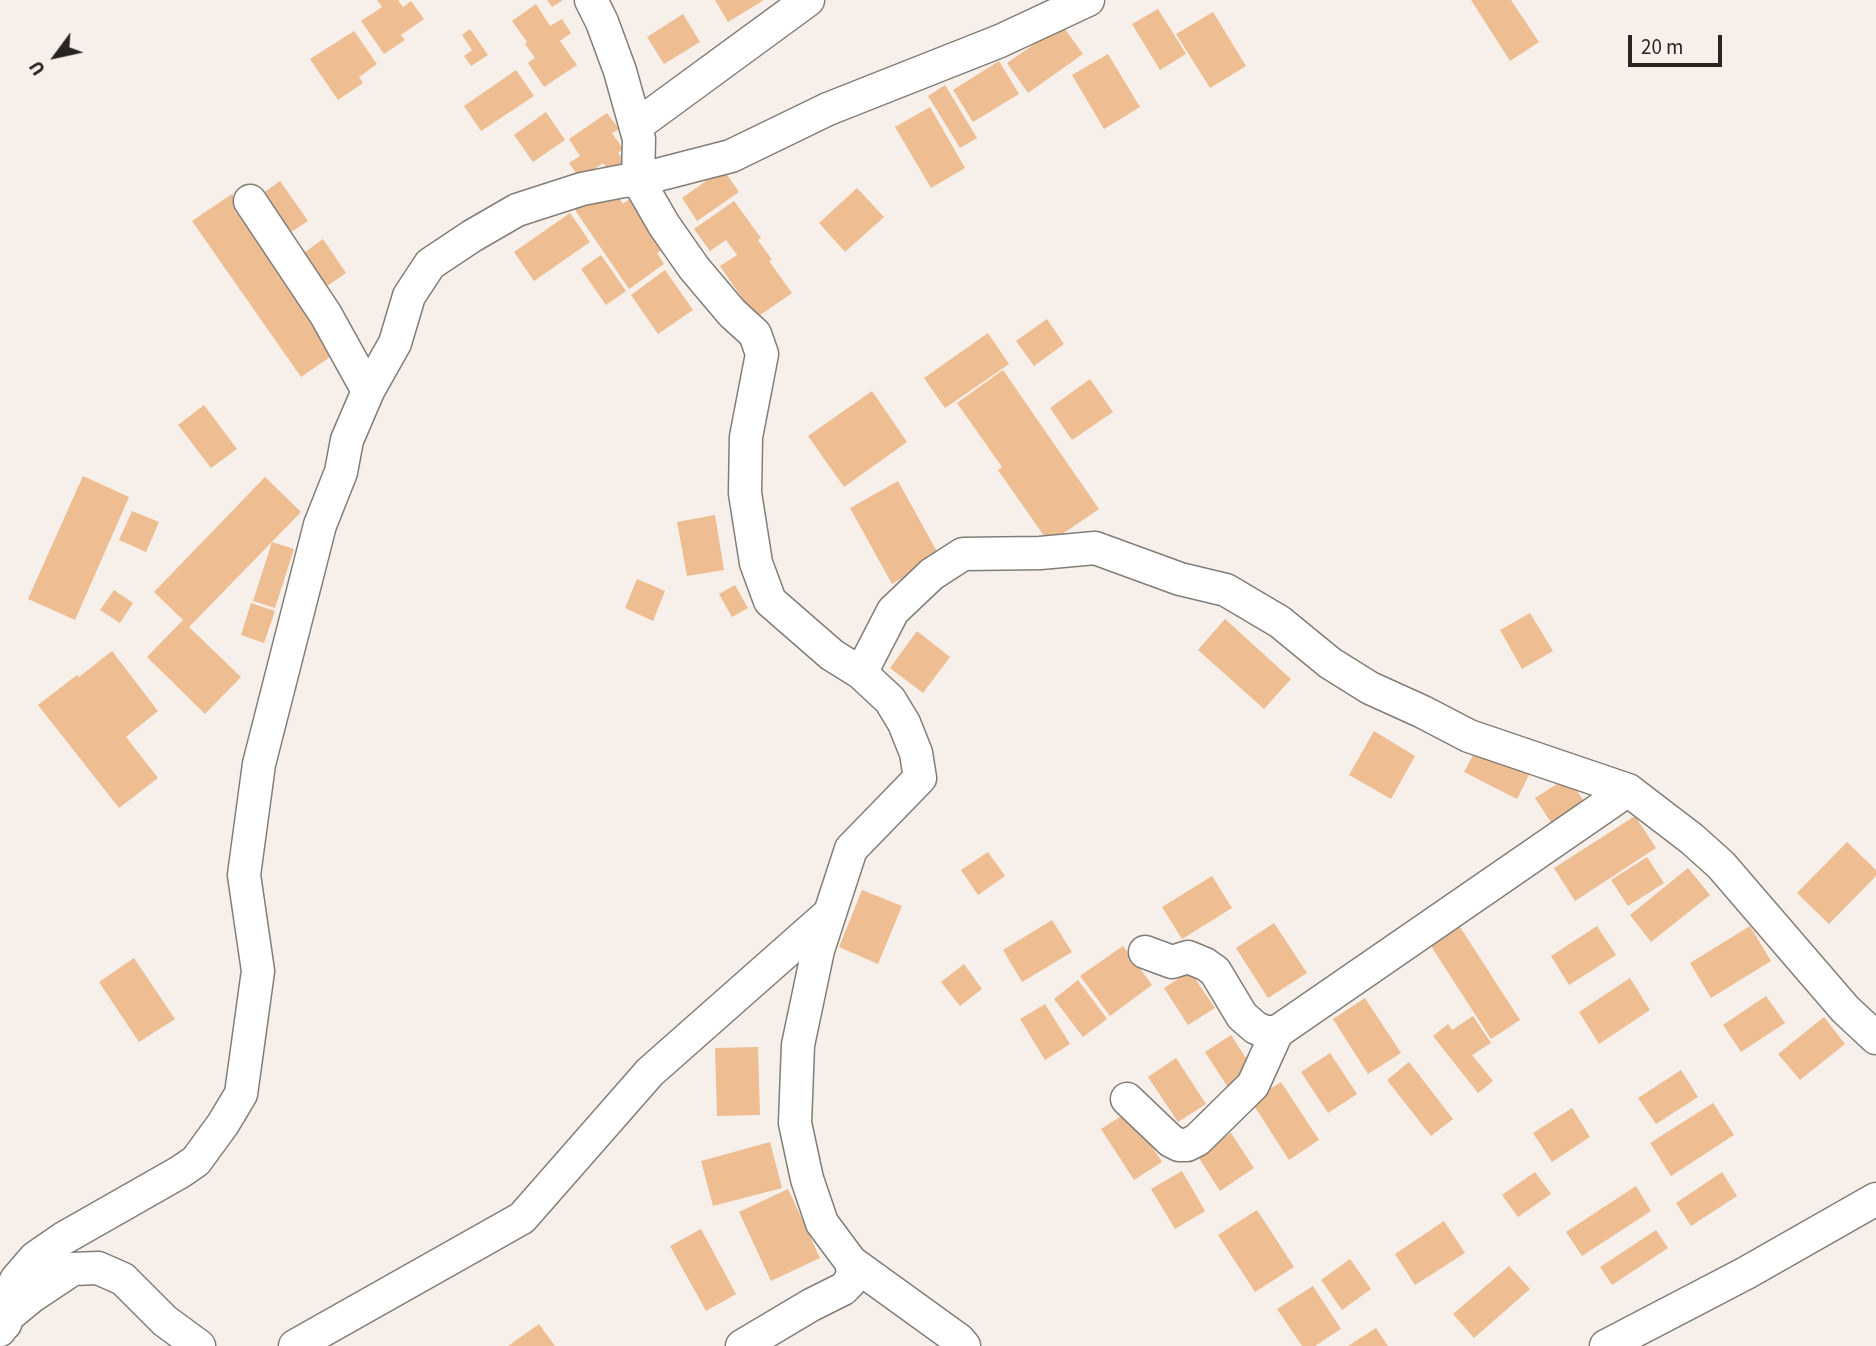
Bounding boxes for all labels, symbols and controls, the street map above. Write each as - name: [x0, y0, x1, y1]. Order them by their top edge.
- north arrow: [21, 21, 91, 91]
- scale bar: [1631, 21, 1726, 65]
- text: 20 m: [1641, 32, 1683, 62]
- text: U: [23, 55, 53, 80]

